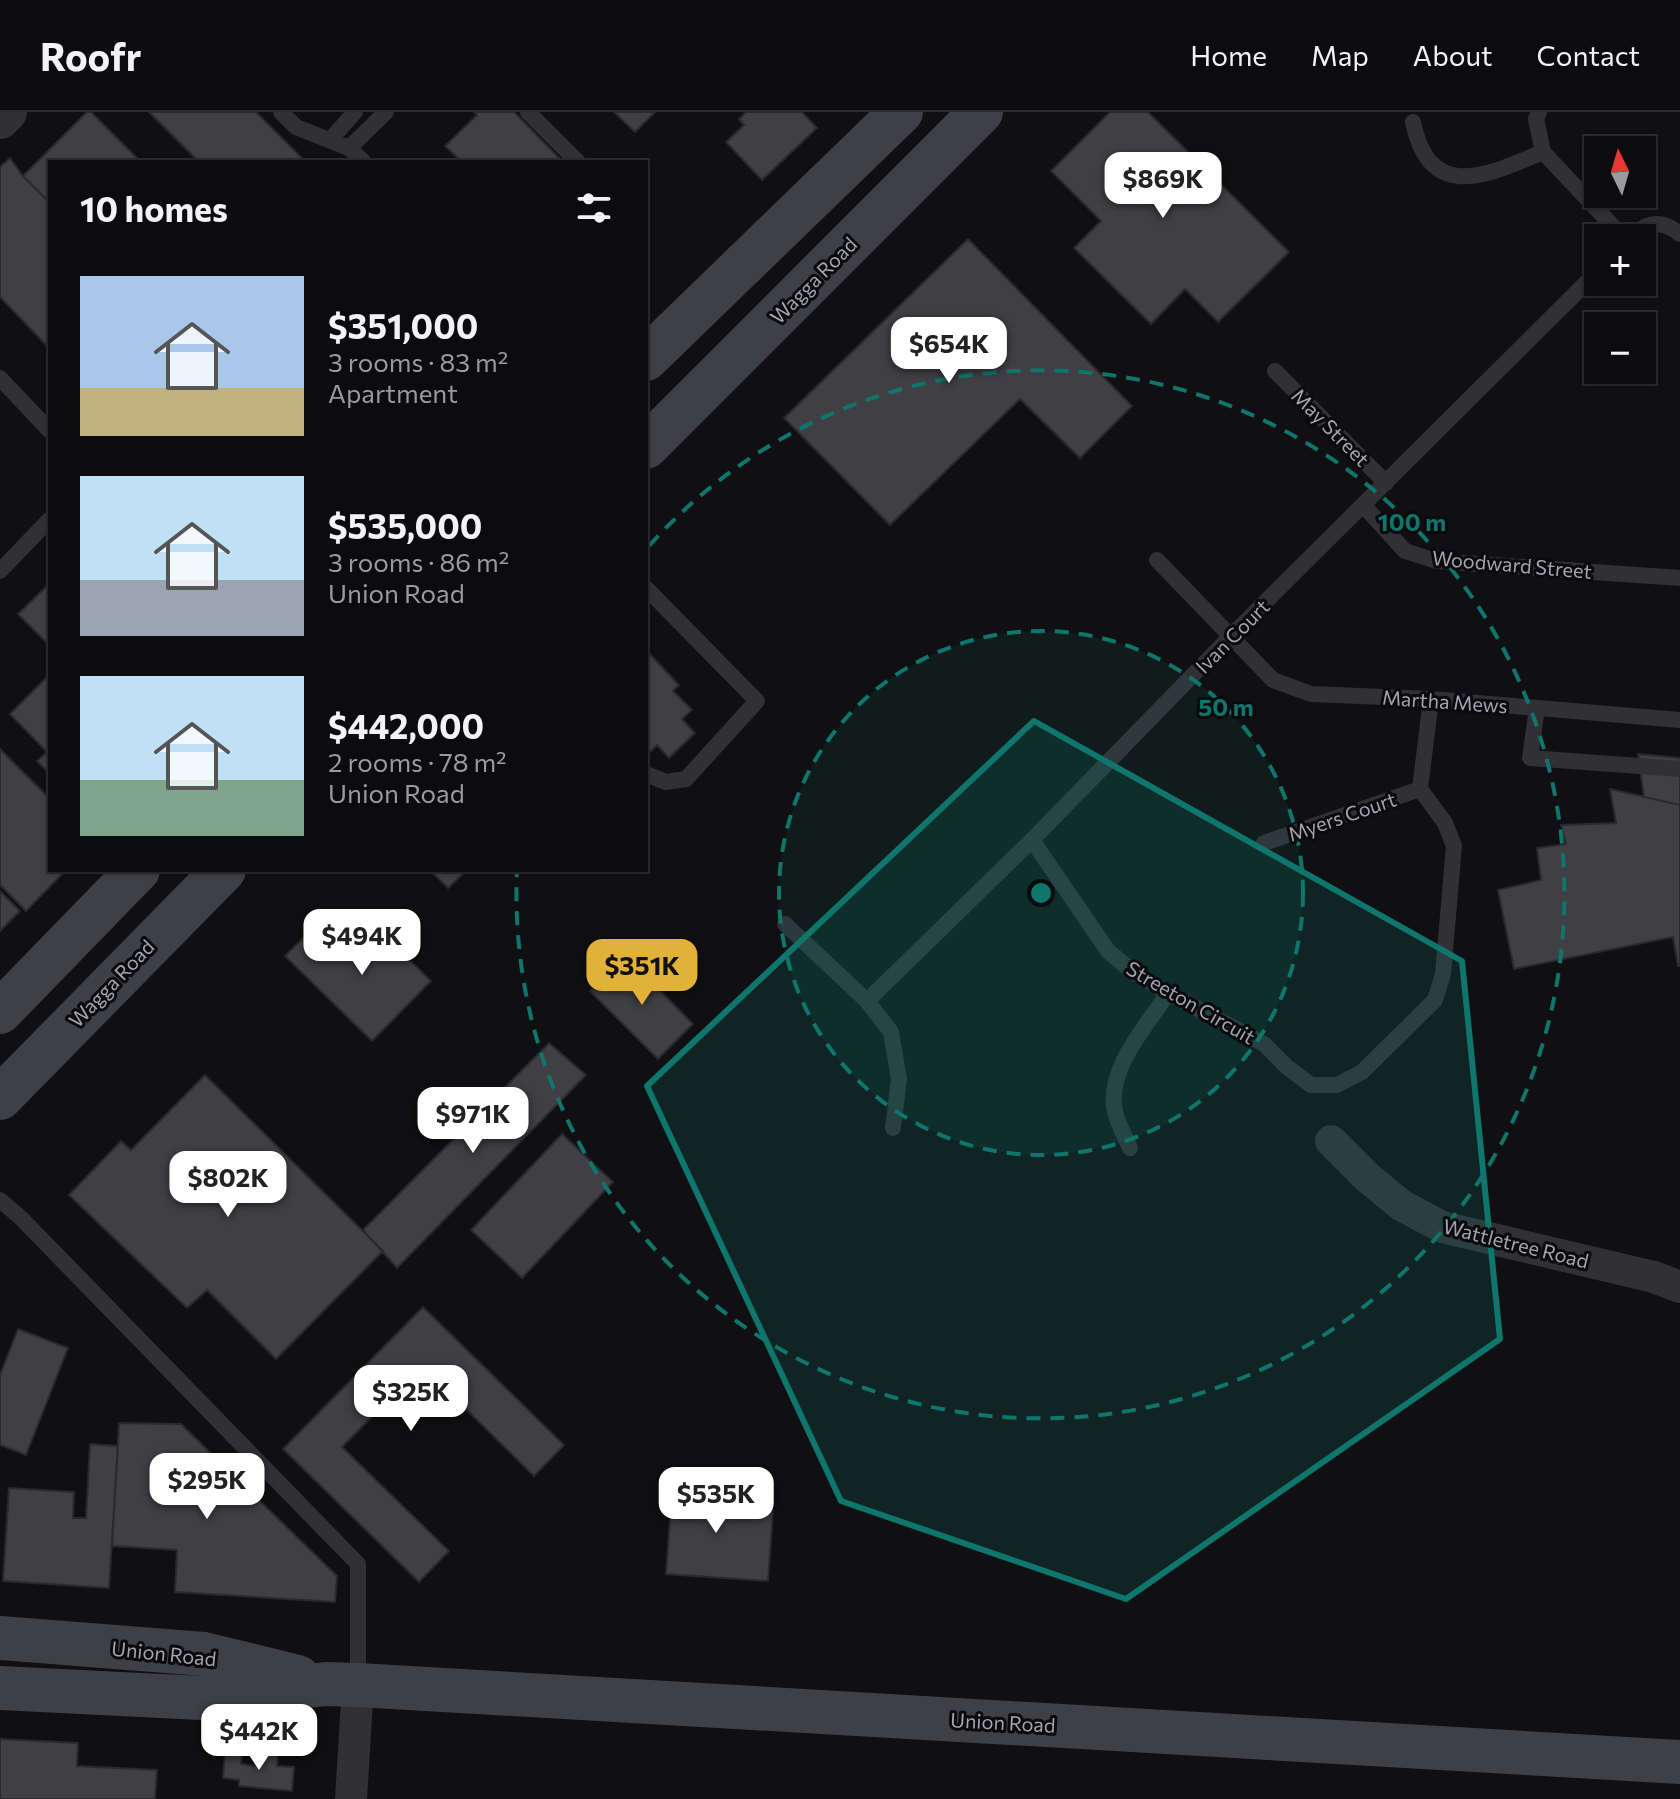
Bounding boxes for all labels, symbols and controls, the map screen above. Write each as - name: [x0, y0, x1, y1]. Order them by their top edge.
- text: Roofr: [40, 32, 141, 79]
- text: Home: [1190, 38, 1267, 72]
- text: Map: [1311, 38, 1369, 72]
- text: About: [1413, 38, 1493, 72]
- text: Contact: [1537, 38, 1640, 72]
- north arrow: [1584, 136, 1656, 208]
- map controls: [1584, 136, 1656, 384]
- pin: $869K: [1107, 152, 1219, 220]
- text: $869K: [1123, 162, 1203, 193]
- icon: filters: [572, 186, 616, 230]
- text: 10 homes: [80, 187, 228, 229]
- button: +: [1584, 224, 1656, 296]
- street label: Wagga Road: [765, 232, 861, 328]
- text: $351,000: [328, 304, 478, 346]
- icon: home: [144, 308, 240, 404]
- button: −: [1584, 312, 1656, 384]
- pin: $654K: [893, 317, 1005, 385]
- text: $654K: [909, 327, 989, 358]
- text: 3 rooms · 83 m²: [328, 346, 508, 377]
- text: Apartment: [328, 377, 458, 408]
- street label: May Street: [1287, 383, 1375, 471]
- text: $535,000: [328, 504, 482, 546]
- text: 100 m: [1378, 507, 1446, 536]
- icon: home: [144, 508, 240, 604]
- street label: Woodward Street: [1431, 545, 1593, 583]
- text: 3 rooms · 86 m²: [328, 546, 509, 577]
- text: Union Road: [328, 577, 465, 608]
- street label: Ivan Court: [1190, 594, 1274, 678]
- street label: Martha Mews: [1381, 685, 1509, 717]
- text: 50 m: [1198, 692, 1254, 721]
- text: $442,000: [328, 704, 484, 746]
- icon: home: [144, 708, 240, 804]
- text: 2 rooms · 78 m²: [328, 746, 507, 777]
- text: Union Road: [328, 777, 465, 808]
- street label: Myers Court: [1285, 786, 1399, 846]
- centre of rings: [1027, 879, 1055, 907]
- pin: $494K: [306, 909, 418, 977]
- text: $494K: [321, 919, 403, 950]
- street label: Wagga Road: [63, 934, 159, 1032]
- pin: $351K: [586, 939, 698, 1007]
- text: $351K: [604, 949, 680, 980]
- street label: Streeton Circuit: [1122, 955, 1260, 1049]
- pin: $971K: [417, 1087, 529, 1155]
- text: $971K: [436, 1097, 510, 1128]
- pin: $802K: [172, 1151, 284, 1219]
- text: $802K: [187, 1161, 269, 1192]
- street label: Wattletree Road: [1441, 1213, 1591, 1273]
- pin: $325K: [355, 1365, 467, 1433]
- text: $325K: [372, 1375, 450, 1406]
- pin: $295K: [151, 1453, 263, 1521]
- text: $295K: [168, 1463, 246, 1494]
- pin: $535K: [660, 1467, 772, 1535]
- text: $535K: [677, 1477, 755, 1508]
- street label: Union Road: [110, 1636, 218, 1670]
- pin: $442K: [203, 1704, 315, 1772]
- street label: Union Road: [950, 1707, 1056, 1737]
- text: $442K: [219, 1714, 299, 1745]

